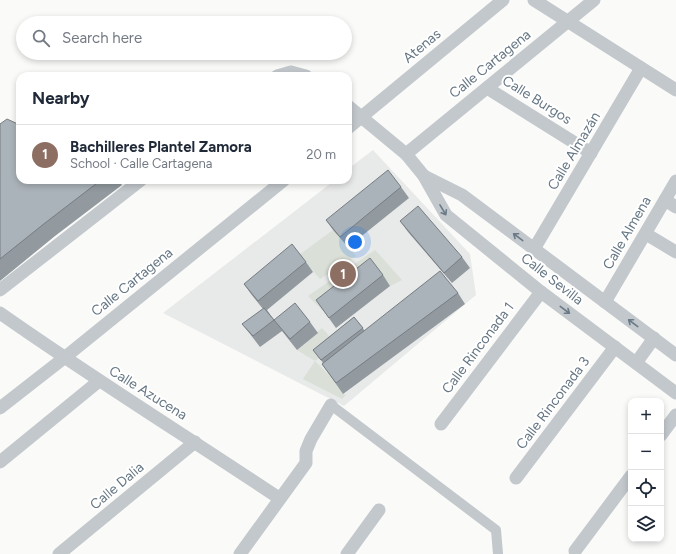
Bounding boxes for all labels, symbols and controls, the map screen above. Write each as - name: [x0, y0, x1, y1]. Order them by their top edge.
- search box: [16, 16, 352, 60]
- street label: Atenas: [400, 25, 444, 67]
- street label: Calle Cartagena: [446, 26, 534, 102]
- icon: search: [30, 27, 52, 49]
- text: Search here: [62, 29, 142, 47]
- street label: Calle Burgos: [499, 72, 575, 128]
- text: Nearby: [32, 88, 90, 108]
- street label: Calle Almazán: [544, 109, 604, 193]
- text: Bachilleres Plantel Zamora: [70, 138, 252, 156]
- text: 1: [42, 147, 48, 162]
- text: 20 m: [306, 147, 336, 162]
- text: School · Calle Cartagena: [70, 156, 213, 171]
- street label: Calle Almena: [599, 193, 655, 273]
- one-way arrow: [440, 204, 448, 216]
- your location: [345, 232, 365, 252]
- one-way arrow: [512, 233, 523, 241]
- street label: Calle Cartagena: [88, 244, 176, 320]
- street label: Calle Sevilla: [517, 249, 587, 309]
- pin: 1: [330, 259, 356, 289]
- street label: Calle Rinconada 1: [438, 299, 518, 397]
- one-way arrow: [560, 306, 571, 314]
- one-way arrow: [628, 319, 639, 327]
- street label: Calle Rinconada 3: [513, 353, 593, 453]
- street label: Calle Azucena: [106, 362, 190, 424]
- map controls: [628, 398, 664, 542]
- button: +: [628, 398, 664, 434]
- button: −: [628, 434, 664, 470]
- street label: Calle Dalia: [87, 459, 147, 513]
- button: locate: [628, 470, 664, 506]
- button: layers: [628, 506, 664, 542]

